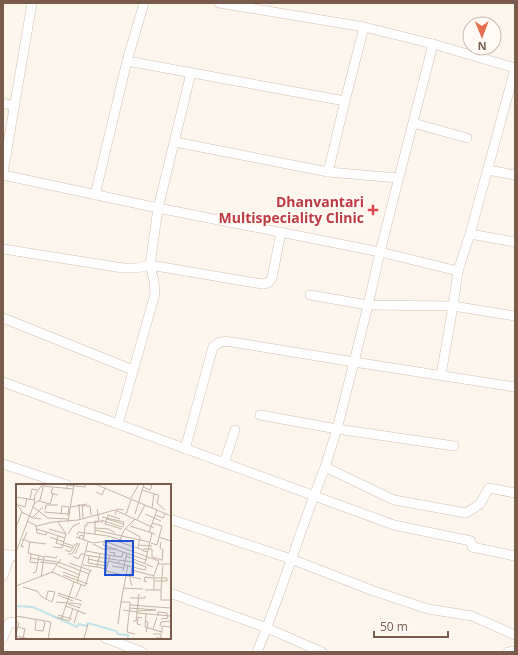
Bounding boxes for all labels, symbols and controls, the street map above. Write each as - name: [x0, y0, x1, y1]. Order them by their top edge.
- north arrow: [462, 16, 502, 56]
- text: N: [478, 39, 487, 54]
- place label: Dhanvantari Multispeciality Clinic: [219, 192, 364, 227]
- marker: Dhanvantari Multispeciality Clinic: [367, 204, 379, 216]
- inset map: [16, 484, 171, 639]
- scale bar: [374, 613, 448, 639]
- text: 50 m: [380, 618, 408, 635]

